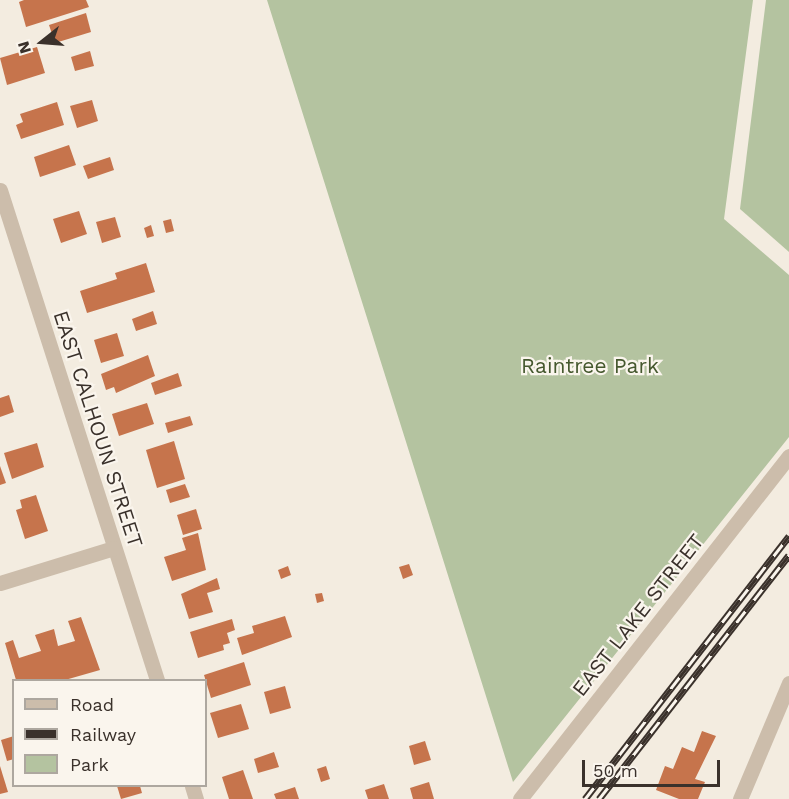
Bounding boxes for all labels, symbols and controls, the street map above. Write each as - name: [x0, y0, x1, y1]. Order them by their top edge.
- north arrow: [12, 12, 72, 72]
- text: N: [13, 39, 35, 56]
- street label: EAST CALHOUN STREET: [48, 307, 148, 551]
- park label: Raintree Park: [521, 353, 659, 379]
- street label: EAST LAKE STREET: [567, 529, 709, 701]
- legend: [12, 679, 207, 787]
- text: Road: [70, 694, 114, 715]
- text: Railway: [70, 724, 136, 745]
- scale bar: [585, 748, 723, 786]
- text: Park: [70, 754, 109, 775]
- text: 50 m: [593, 760, 638, 781]

